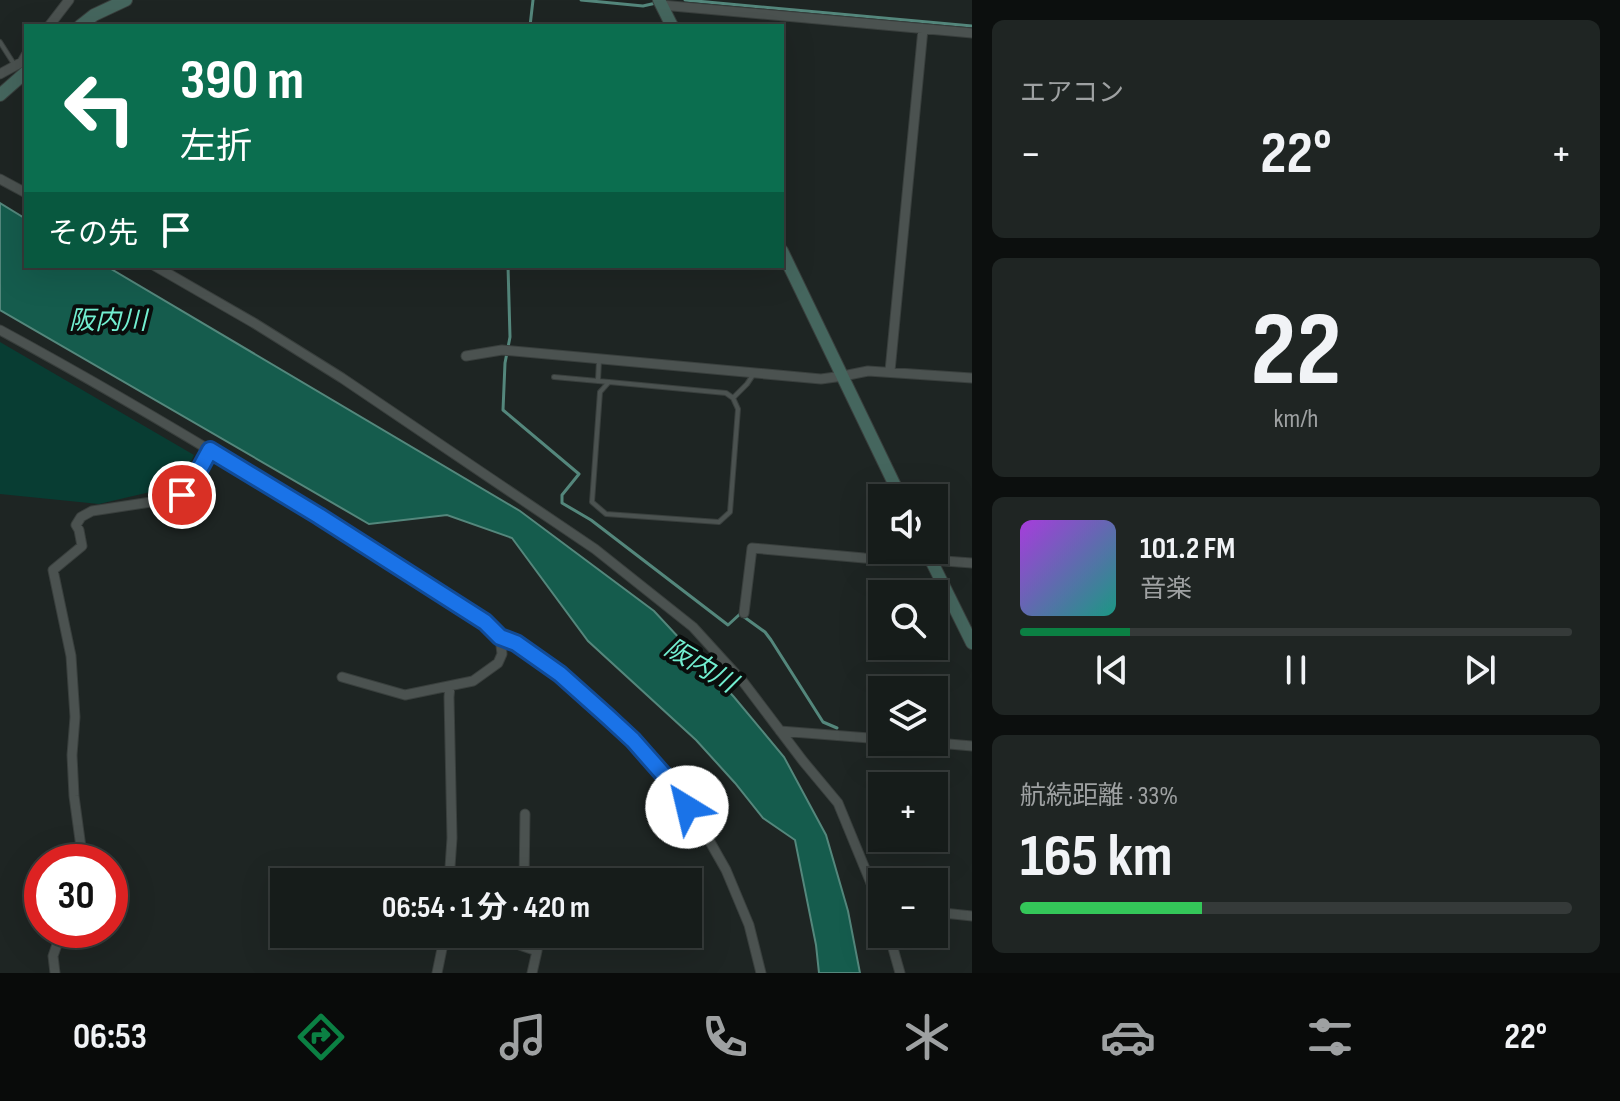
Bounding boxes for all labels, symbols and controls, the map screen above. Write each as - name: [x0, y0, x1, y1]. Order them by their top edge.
- text: 390 m: [180, 48, 304, 115]
- icon: left: [48, 56, 152, 160]
- text: エアコン: [1020, 78, 1124, 109]
- text: 22°: [1260, 118, 1332, 190]
- text: 左折: [180, 126, 252, 169]
- text: −: [1020, 128, 1042, 181]
- text: +: [1550, 128, 1572, 181]
- icon: arrive: [154, 208, 198, 252]
- text: その先: [48, 216, 138, 252]
- text: 22: [1250, 289, 1342, 414]
- water label: 阪内川: [69, 306, 150, 337]
- text: km/h: [1274, 404, 1318, 435]
- pin: [148, 461, 216, 529]
- icon: arrive: [160, 473, 204, 517]
- map controls: [868, 484, 948, 948]
- button: sound: [868, 484, 948, 564]
- text: 101.2 FM: [1140, 531, 1235, 567]
- text: 音楽: [1140, 574, 1192, 605]
- button: search: [868, 580, 948, 660]
- water label: 阪内川: [659, 633, 744, 701]
- icon: previous: [1090, 648, 1134, 692]
- icon: pause: [1274, 648, 1318, 692]
- icon: next: [1458, 648, 1502, 692]
- button: layers: [868, 676, 948, 756]
- position arrow: [645, 765, 729, 849]
- button: +: [868, 772, 948, 852]
- text: 航続距離 · 33%: [1020, 781, 1178, 812]
- text: 165 km: [1020, 821, 1173, 893]
- speed limit sign: 30: [24, 844, 128, 948]
- button: −: [868, 868, 948, 948]
- text: 06:54 · 1 分 · 420 m: [382, 890, 590, 926]
- icon: directions: [293, 1009, 349, 1065]
- icon: music: [495, 1009, 551, 1065]
- icon: phone: [697, 1009, 753, 1065]
- icon: climate: [899, 1009, 955, 1065]
- icon: car: [1100, 1009, 1156, 1065]
- icon: filters: [1302, 1009, 1358, 1065]
- text: 06:53: [73, 1016, 147, 1059]
- text: 22°: [1504, 1016, 1547, 1059]

